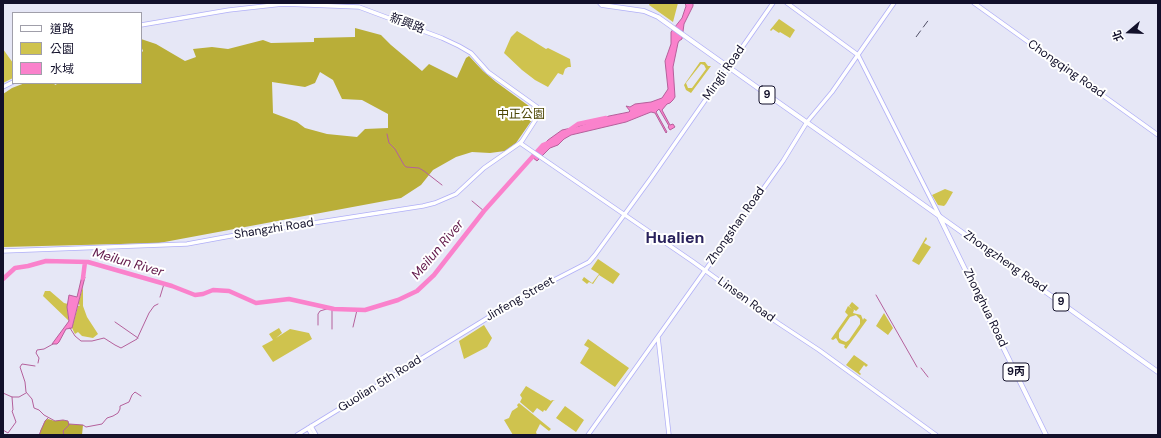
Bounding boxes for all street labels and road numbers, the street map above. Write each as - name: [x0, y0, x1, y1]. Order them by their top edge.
- street label: 新興路: [388, 11, 426, 37]
- street label: Chongqing Road: [1025, 37, 1107, 101]
- street label: Mingli Road: [700, 43, 748, 103]
- road number: 9: [759, 86, 775, 104]
- street label: Zhongshan Road: [704, 184, 768, 268]
- street label: Shangzhi Road: [233, 216, 315, 242]
- street label: Zhongzheng Road: [961, 228, 1049, 296]
- street label: Zhonghua Road: [960, 266, 1010, 350]
- street label: Jinfeng Street: [483, 273, 557, 325]
- street label: Linsen Road: [715, 274, 777, 326]
- road number: 9: [1053, 293, 1069, 311]
- street label: Guolian 5th Road: [336, 353, 424, 415]
- road number: 9丙: [1003, 363, 1029, 381]

